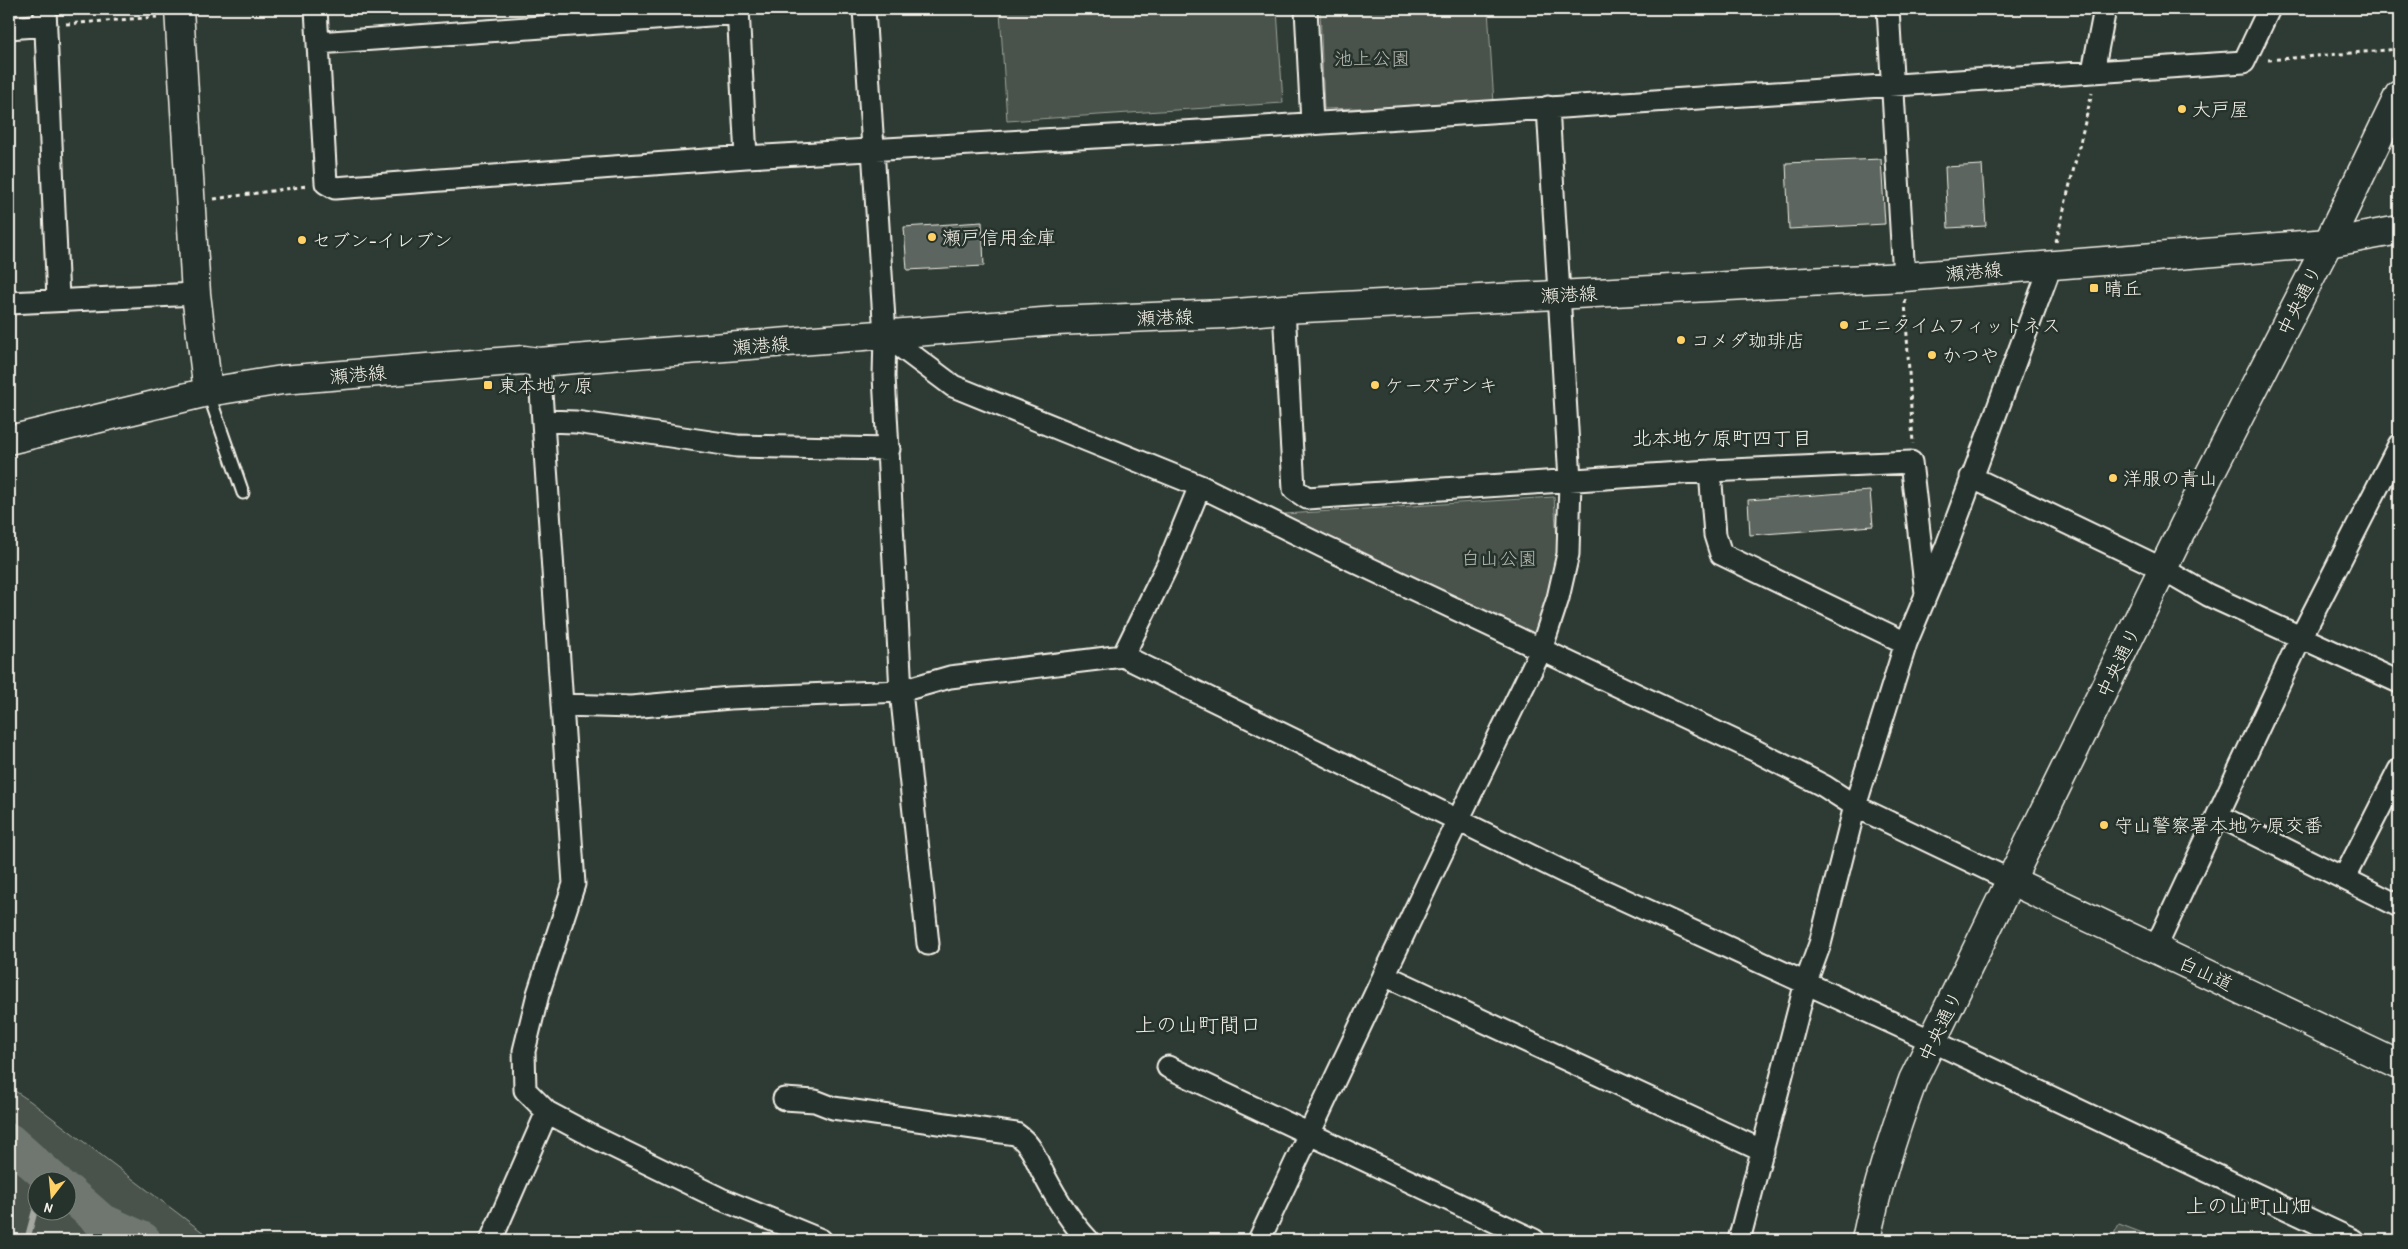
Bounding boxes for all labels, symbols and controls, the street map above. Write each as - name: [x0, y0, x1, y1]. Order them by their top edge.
- park label: 池上公園: [1334, 45, 1410, 71]
- place label: 大戸屋: [2192, 96, 2249, 122]
- marker: 大戸屋: [2176, 103, 2188, 115]
- place label: 瀬戸信用金庫: [942, 224, 1056, 250]
- place label: セブン-イレブン: [312, 227, 453, 253]
- marker: 瀬戸信用金庫: [926, 231, 938, 243]
- marker: セブン-イレブン: [296, 234, 308, 246]
- street label: 瀬港線: [1944, 256, 2004, 286]
- street label: 中央通り: [2270, 260, 2328, 340]
- place label: 晴丘: [2104, 275, 2142, 301]
- street label: 瀬港線: [1540, 280, 1598, 308]
- marker: 晴丘: [2088, 282, 2100, 294]
- street label: 瀬港線: [1136, 303, 1194, 331]
- place label: エニタイムフィットネス: [1854, 312, 2061, 338]
- marker: エニタイムフィットネス: [1838, 319, 1850, 331]
- place label: コメダ珈琲店: [1691, 327, 1805, 353]
- street label: 瀬港線: [732, 330, 790, 360]
- marker: コメダ珈琲店: [1675, 334, 1687, 346]
- place label: かつや: [1942, 342, 1999, 368]
- marker: かつや: [1926, 349, 1938, 361]
- street label: 瀬港線: [328, 359, 388, 389]
- place label: 東本地ヶ原: [498, 372, 593, 398]
- place label: ケーズデンキ: [1385, 372, 1497, 398]
- marker: 東本地ヶ原: [482, 379, 494, 391]
- marker: ケーズデンキ: [1369, 379, 1381, 391]
- district label: 北本地ケ原町四丁目: [1632, 424, 1812, 451]
- place label: 洋服の青山: [2123, 465, 2218, 491]
- marker: 洋服の青山: [2107, 472, 2119, 484]
- park label: 白山公園: [1461, 545, 1537, 571]
- street label: 中央通り: [2090, 622, 2146, 702]
- place label: 守山警察署本地ヶ原交番: [2114, 812, 2323, 838]
- marker: 守山警察署本地ヶ原交番: [2098, 819, 2110, 831]
- street label: 白山道: [2175, 949, 2237, 997]
- street label: 中央通り: [1912, 986, 1968, 1066]
- district label: 上の山町間口: [1135, 1010, 1261, 1039]
- north arrow: [28, 1172, 78, 1222]
- district label: 上の山町山畑: [2186, 1191, 2312, 1220]
- text: N: [42, 1199, 54, 1219]

